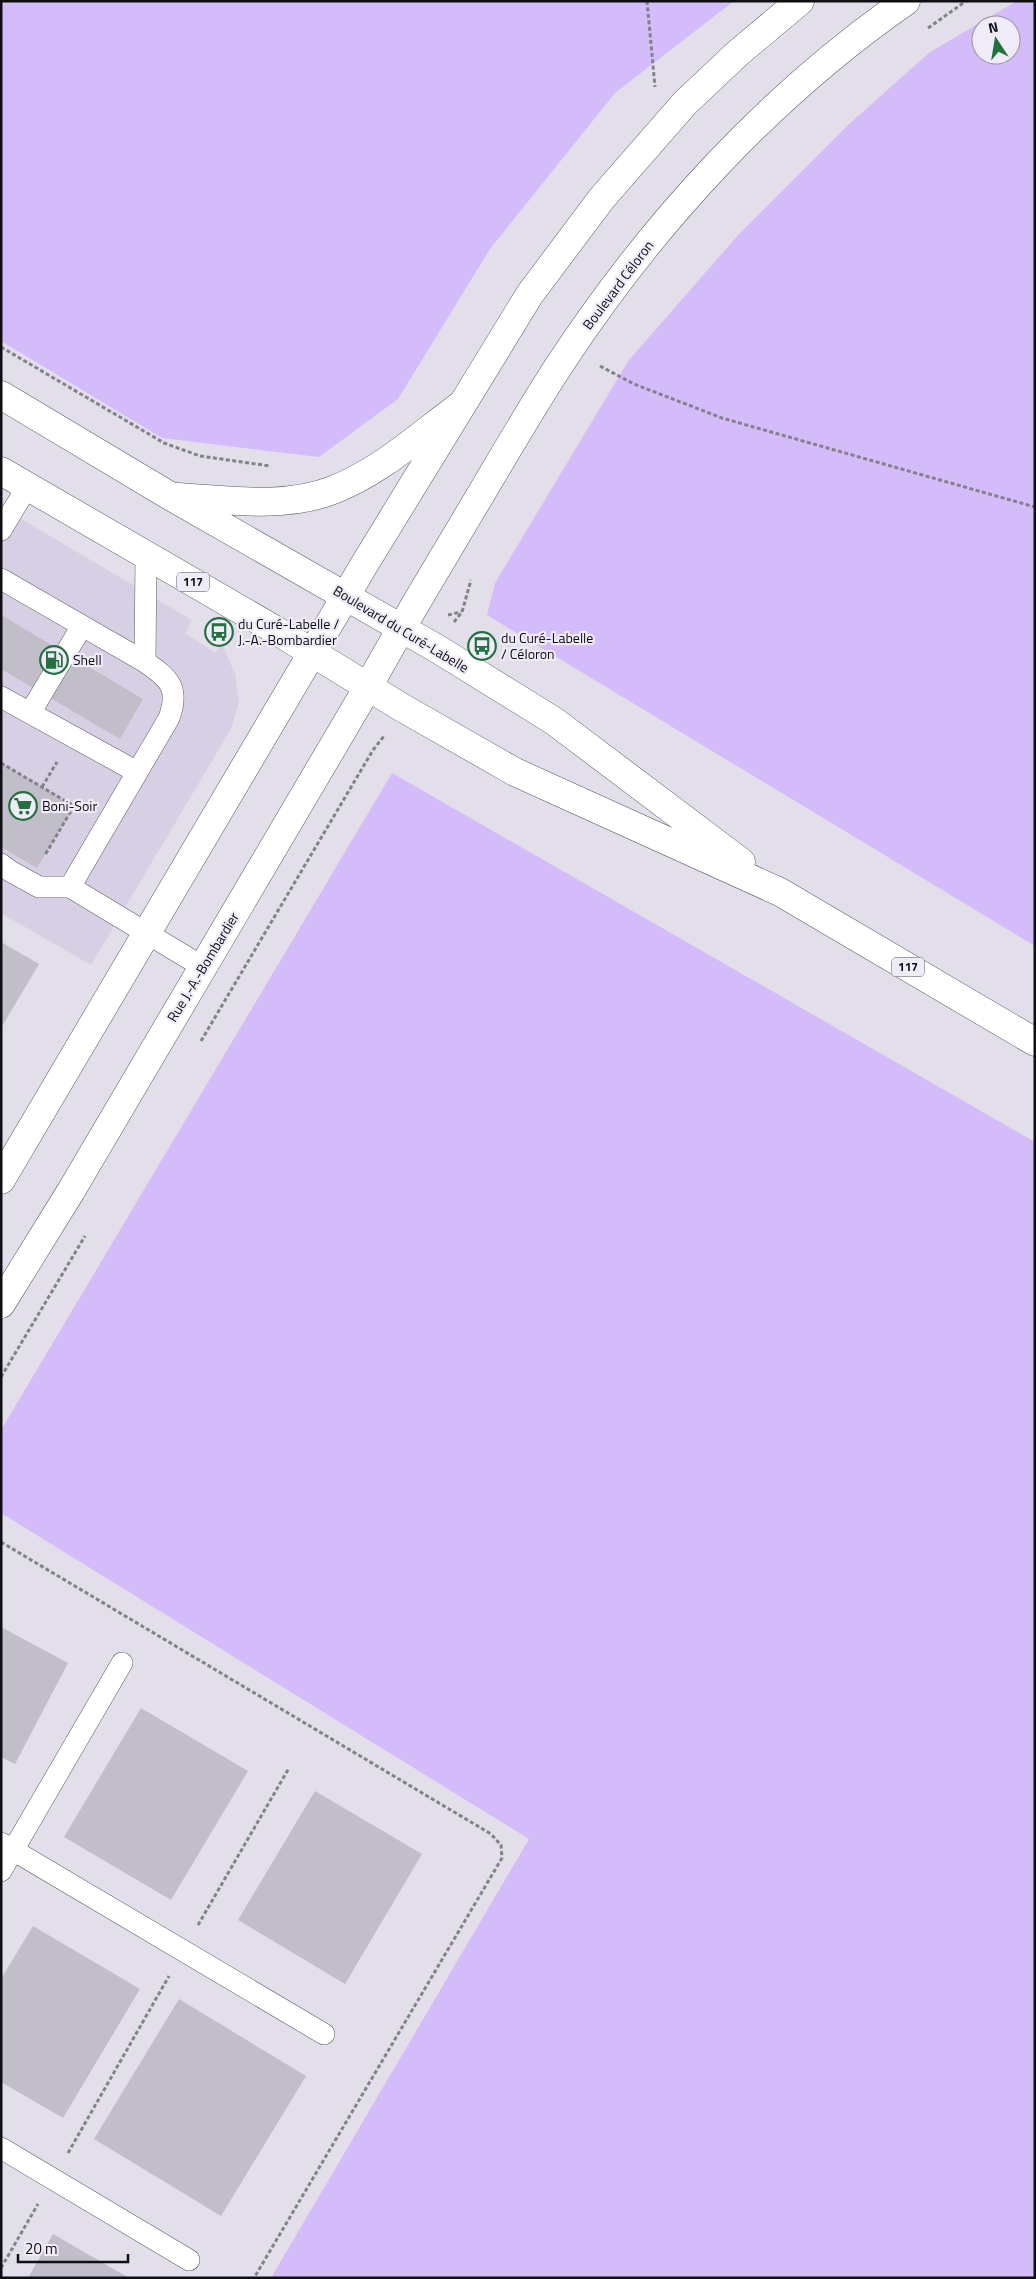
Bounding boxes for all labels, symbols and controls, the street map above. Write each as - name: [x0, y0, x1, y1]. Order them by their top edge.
- north arrow: [971, 15, 1021, 65]
- text: N: [986, 16, 1000, 38]
- street label: Boulevard Céloron: [577, 236, 658, 334]
- road number: 117: [177, 572, 209, 592]
- street label: Boulevard du Curé-Labelle: [329, 580, 473, 677]
- place label: du Curé-Labelle / J.-A.-Bombardier: [238, 613, 339, 650]
- bus stop icon: du Curé-Labelle / J.-A.-Bombardier: [204, 617, 234, 647]
- place label: du Curé-Labelle / Céloron: [501, 627, 593, 664]
- bus stop icon: du Curé-Labelle / Céloron: [467, 631, 497, 661]
- fuel station icon: Shell: [39, 645, 69, 675]
- place label: Shell: [73, 649, 102, 670]
- supermarket icon: Boni-Soir: [8, 791, 38, 821]
- place label: Boni-Soir: [42, 795, 97, 816]
- street label: Rue J.-A.-Bombardier: [161, 908, 244, 1026]
- road number: 117: [892, 958, 924, 976]
- scale bar: [18, 2232, 128, 2264]
- text: 20 m: [25, 2237, 58, 2260]

